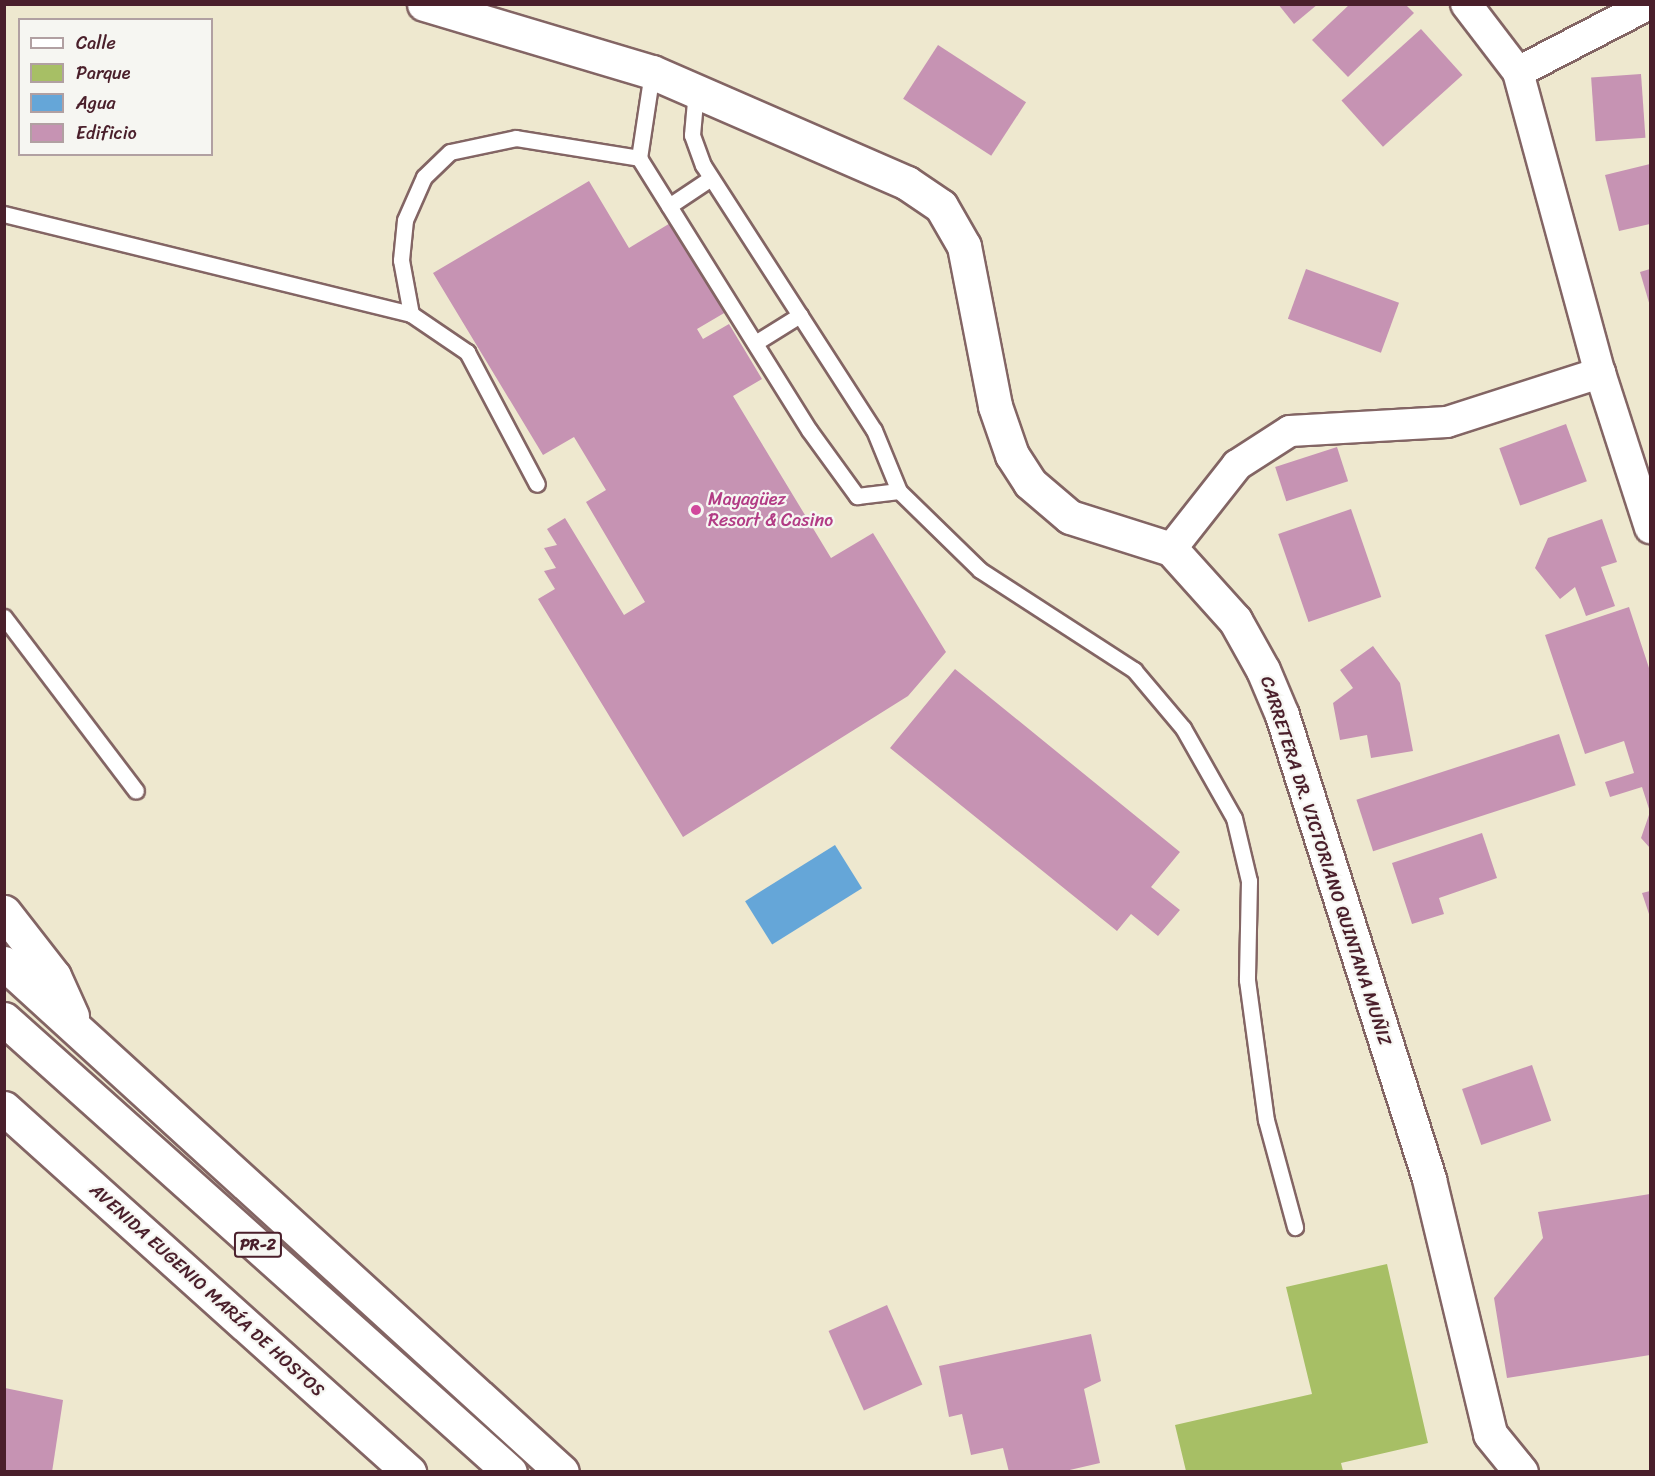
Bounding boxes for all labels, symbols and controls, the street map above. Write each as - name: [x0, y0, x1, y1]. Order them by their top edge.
- legend: [18, 18, 213, 156]
- text: Calle: [76, 27, 116, 59]
- text: Parque: [76, 57, 130, 89]
- text: Agua: [76, 87, 116, 119]
- text: Edificio: [76, 117, 137, 149]
- place label: Mayagüez Resort & Casino: [708, 489, 833, 532]
- marker: Mayagüez Resort & Casino: [689, 503, 703, 517]
- street label: CARRETERA DR. VICTORIANO QUINTANA MUÑIZ: [1256, 675, 1396, 1047]
- street label: AVENIDA EUGENIO MARÍA DE HOSTOS: [84, 1178, 330, 1402]
- road number: PR-2: [232, 1232, 284, 1258]

